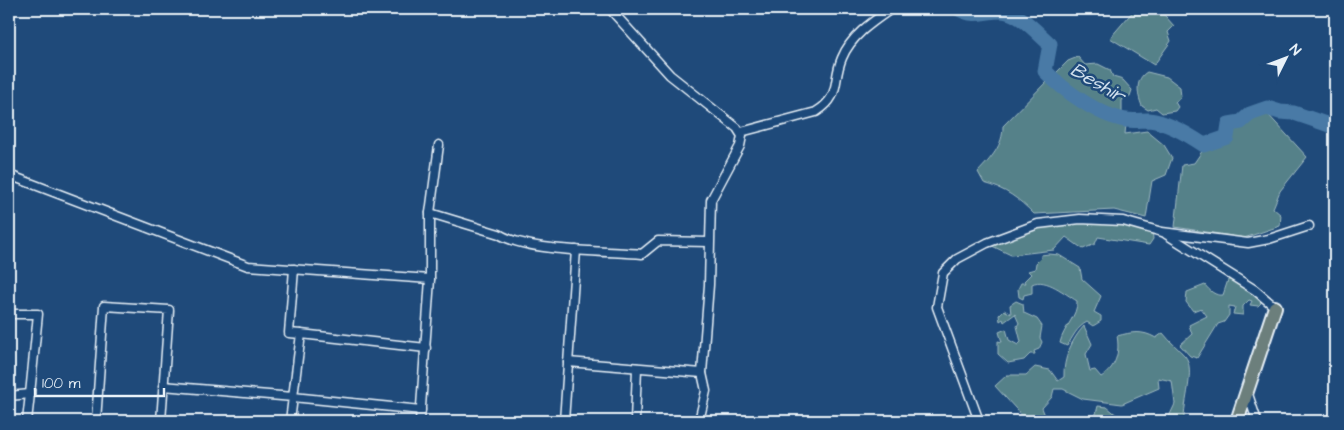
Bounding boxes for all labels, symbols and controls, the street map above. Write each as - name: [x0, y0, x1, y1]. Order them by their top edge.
- north arrow: [1262, 32, 1312, 82]
- text: N: [1285, 40, 1305, 60]
- water label: Beshir: [1065, 56, 1132, 111]
- scale bar: [35, 365, 164, 397]
- text: 100 m: [42, 373, 81, 394]

